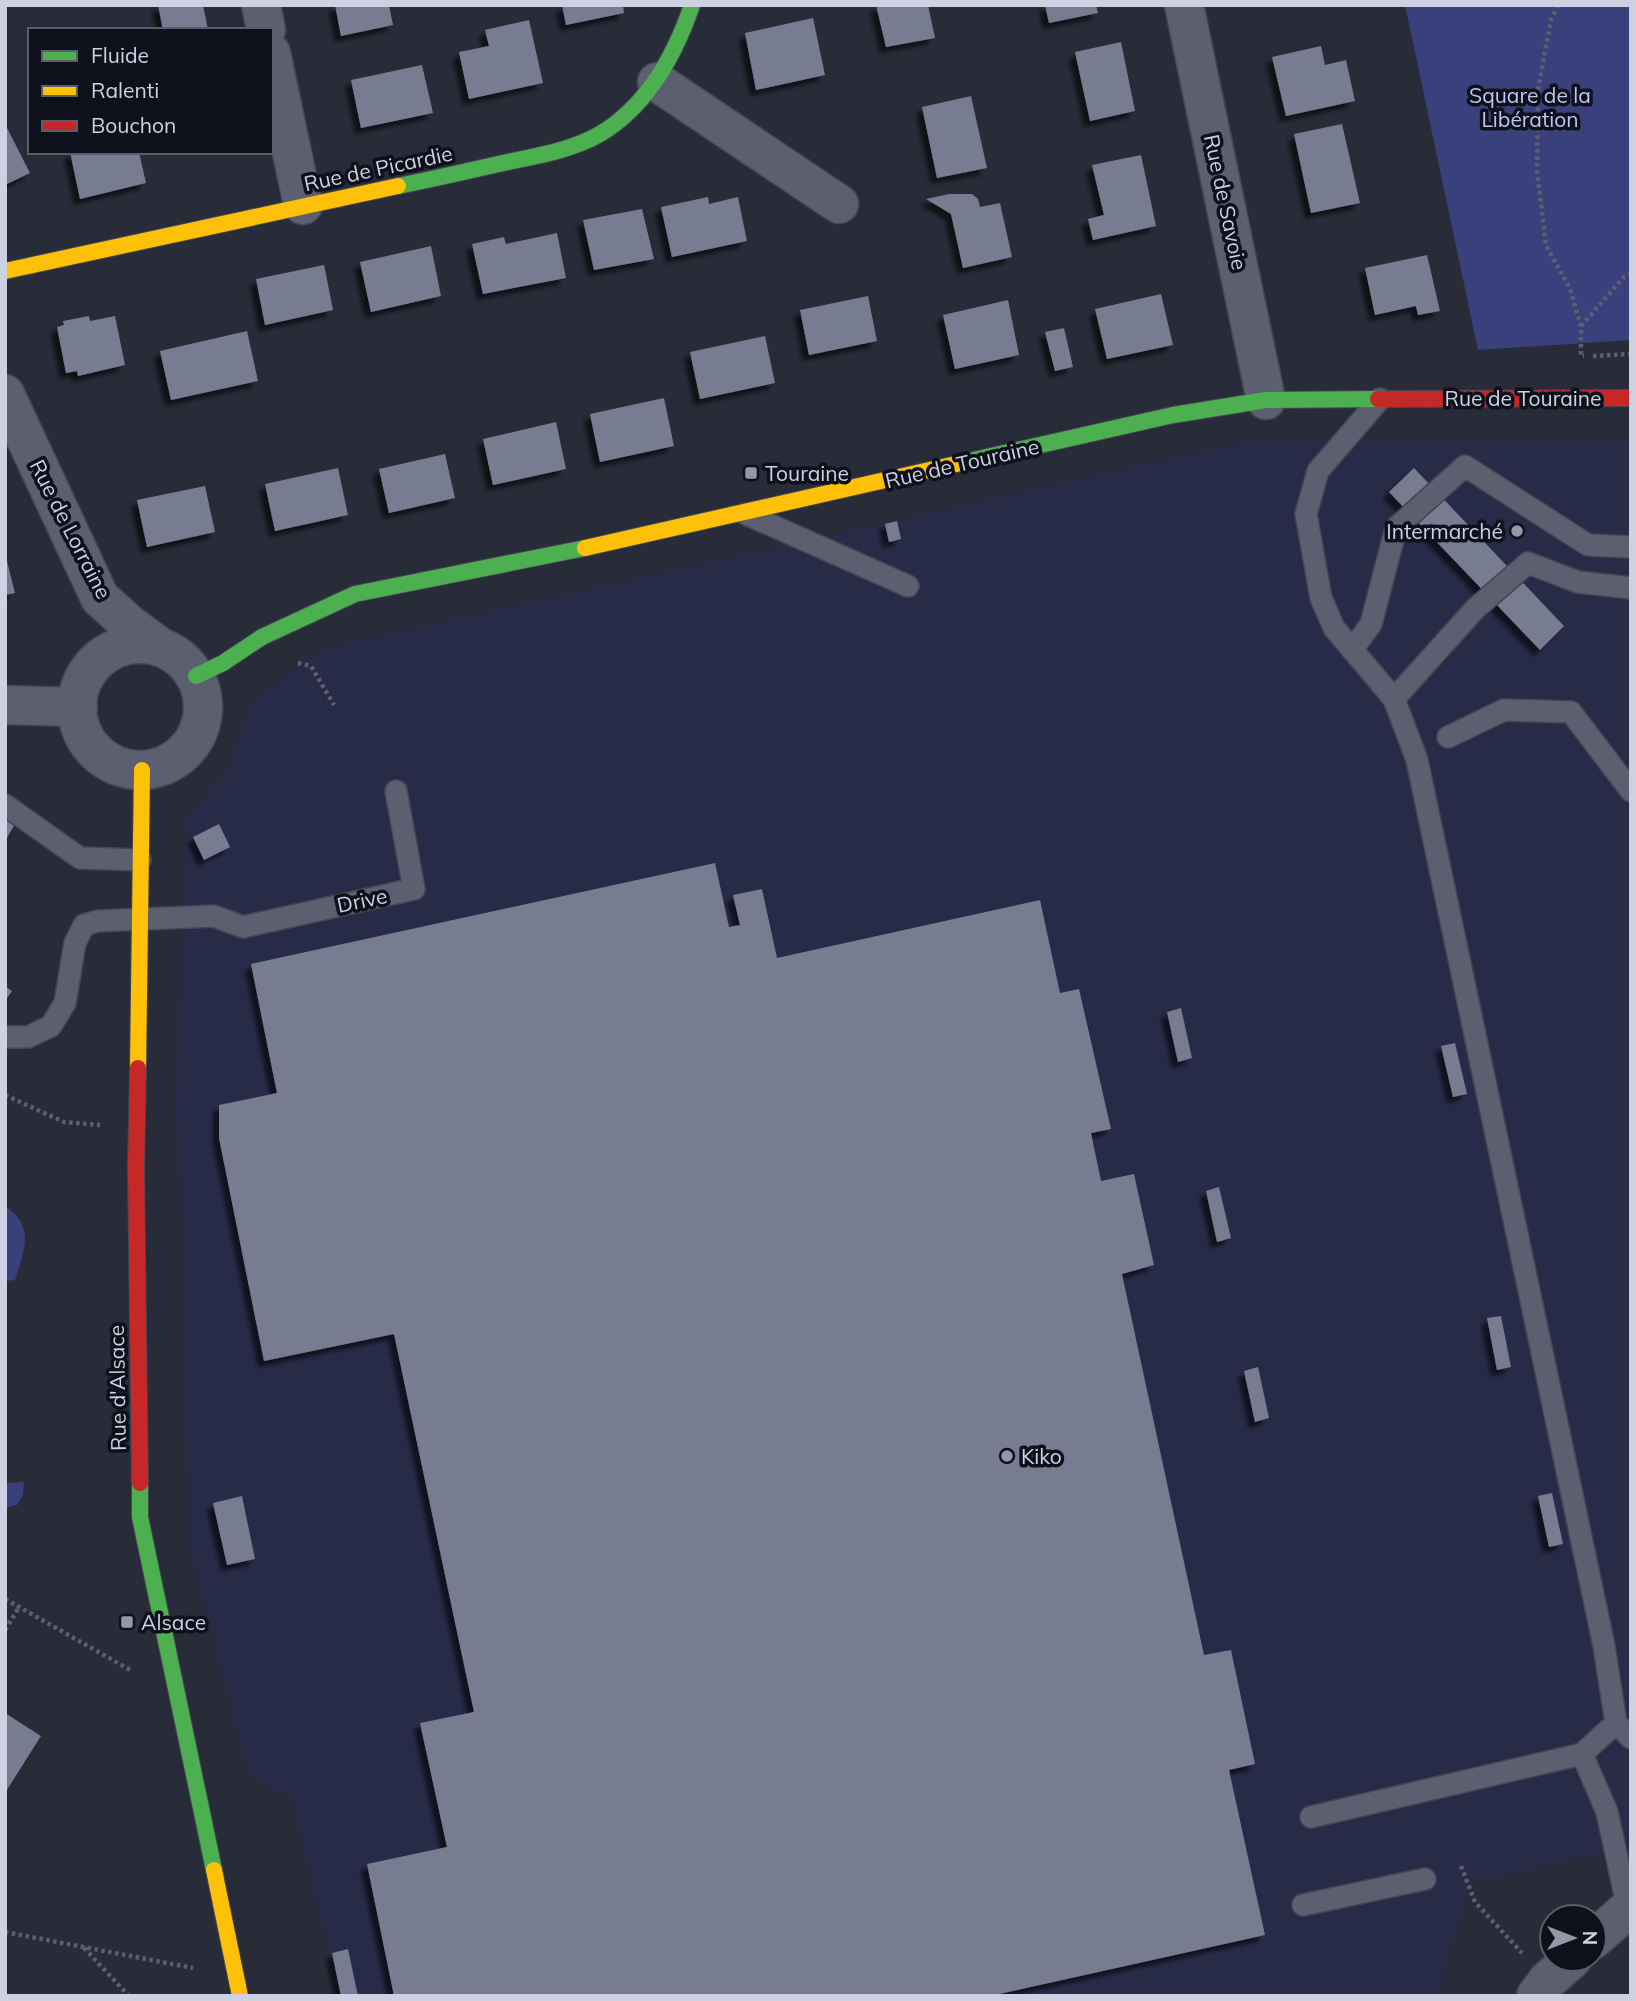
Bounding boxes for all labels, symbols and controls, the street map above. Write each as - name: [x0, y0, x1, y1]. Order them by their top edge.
- legend: [28, 28, 273, 154]
- text: Fluide: [91, 42, 149, 68]
- text: Ralenti: [91, 77, 159, 103]
- park label: Square de la Libération: [1469, 82, 1591, 132]
- text: Bouchon: [91, 112, 176, 138]
- street label: Rue de Savoie: [1199, 132, 1253, 272]
- street label: Rue de Picardie: [301, 140, 455, 196]
- street label: Rue de Touraine: [1444, 385, 1602, 411]
- street label: Rue de Touraine: [883, 433, 1041, 493]
- street label: Rue de Lorraine: [25, 455, 117, 603]
- place label: Touraine: [765, 460, 849, 486]
- marker: Touraine: [743, 465, 759, 481]
- place label: Intermarché: [1386, 518, 1503, 544]
- marker: Intermarché: [1509, 523, 1525, 539]
- street label: Drive: [334, 882, 390, 918]
- street label: Rue d'Alsace: [103, 1325, 131, 1451]
- place label: Kiko: [1021, 1443, 1062, 1469]
- marker: Kiko: [999, 1448, 1015, 1464]
- place label: Alsace: [141, 1609, 206, 1635]
- marker: Alsace: [119, 1614, 135, 1630]
- north arrow: [1538, 1903, 1608, 1973]
- text: N: [1578, 1931, 1602, 1945]

